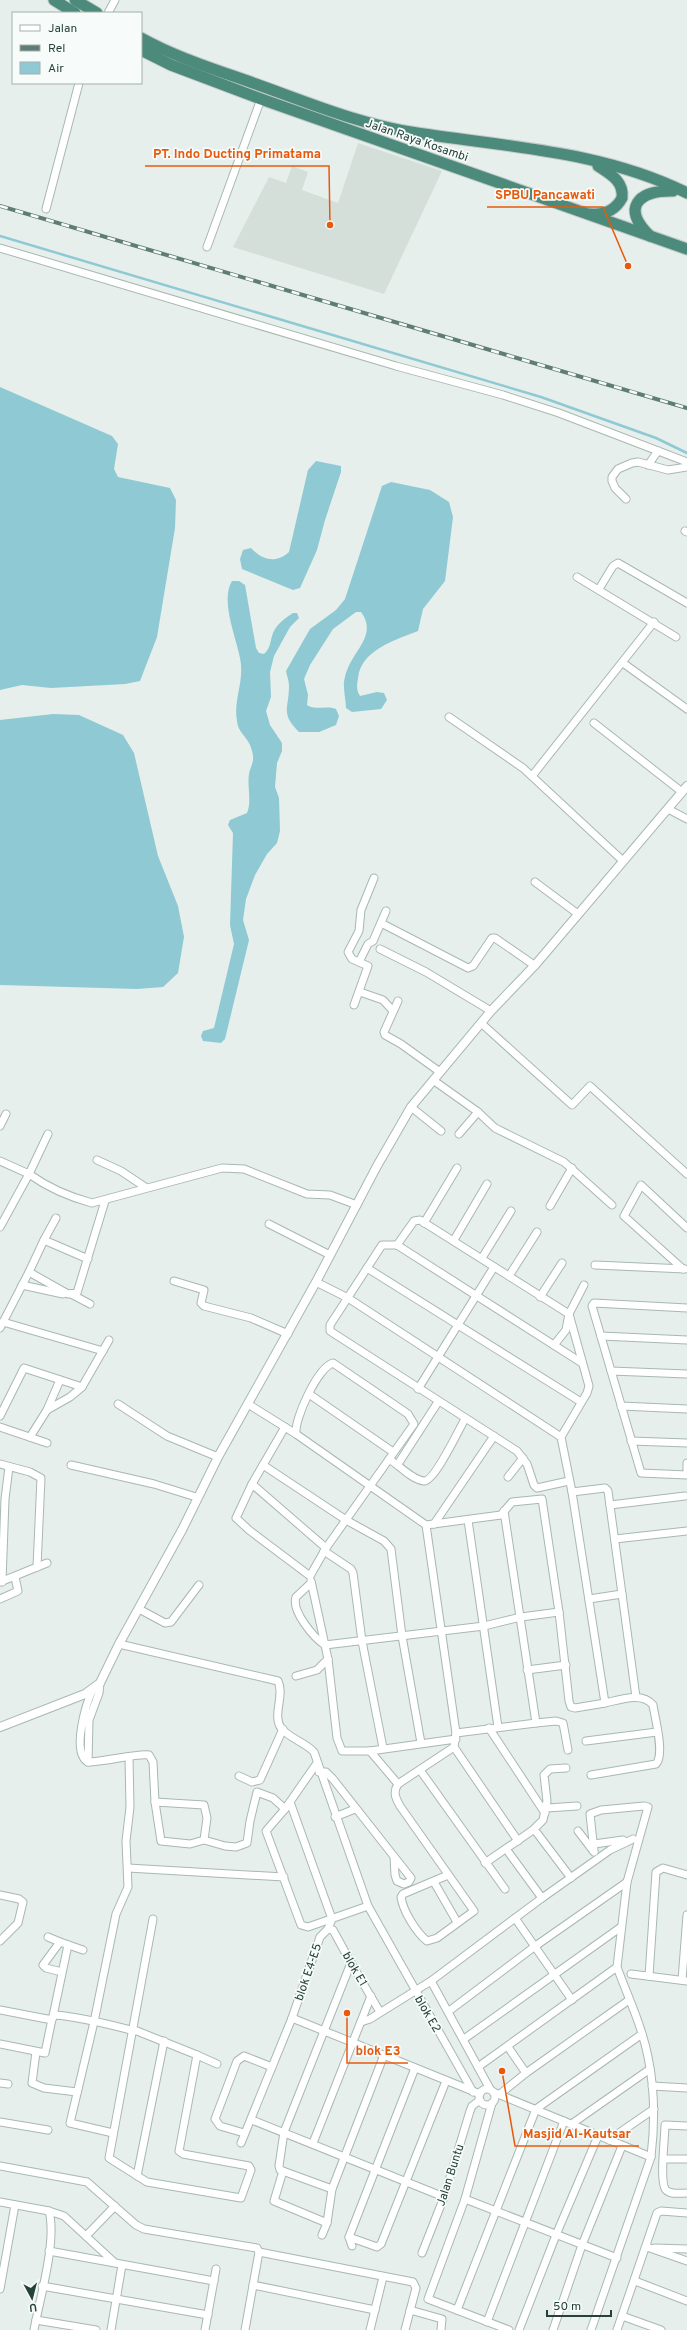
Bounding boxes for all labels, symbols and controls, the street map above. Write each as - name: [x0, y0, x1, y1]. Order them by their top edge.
- legend: [12, 12, 142, 84]
- text: Jalan: [48, 21, 77, 37]
- text: Rel: [48, 41, 65, 57]
- text: Air: [48, 61, 64, 77]
- street label: Jalan Raya Kosambi: [363, 116, 470, 166]
- callout: PT. Indo Ducting Primatama: [145, 141, 329, 166]
- text: PT. Indo Ducting Primatama: [153, 147, 321, 163]
- callout: SPBU Pancawati: [487, 182, 603, 207]
- text: SPBU Pancawati: [495, 188, 595, 204]
- street label: blok E4-E5: [292, 1941, 326, 2003]
- street label: blok E1: [338, 1949, 370, 1990]
- street label: blok E2: [410, 1993, 444, 2036]
- callout: blok E3: [347, 2038, 408, 2063]
- text: blok E3: [355, 2044, 401, 2060]
- callout: Masjid Al-Kautsar: [515, 2121, 639, 2146]
- text: Masjid Al-Kautsar: [523, 2127, 632, 2143]
- street label: Jalan Buntu: [433, 2142, 469, 2208]
- north arrow: [12, 2278, 52, 2318]
- scale bar: [547, 2292, 611, 2318]
- text: 50 m: [553, 2299, 581, 2315]
- text: U: [28, 2300, 38, 2314]

